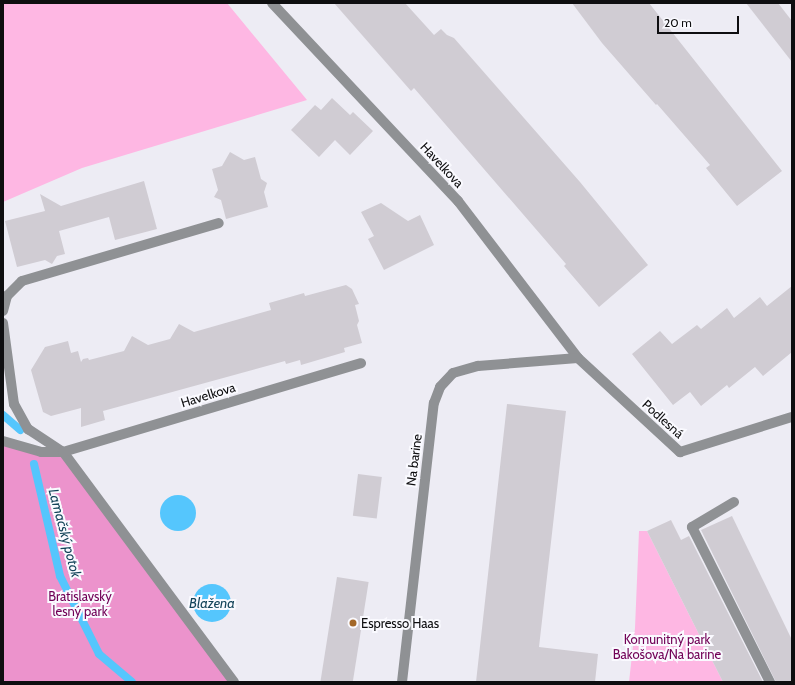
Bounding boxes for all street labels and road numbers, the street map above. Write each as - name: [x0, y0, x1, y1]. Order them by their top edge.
- street label: Havelkova: [417, 139, 467, 191]
- street label: Havelkova: [179, 379, 237, 411]
- street label: Podlesná: [639, 396, 687, 442]
- street label: Na barine: [403, 433, 425, 487]

